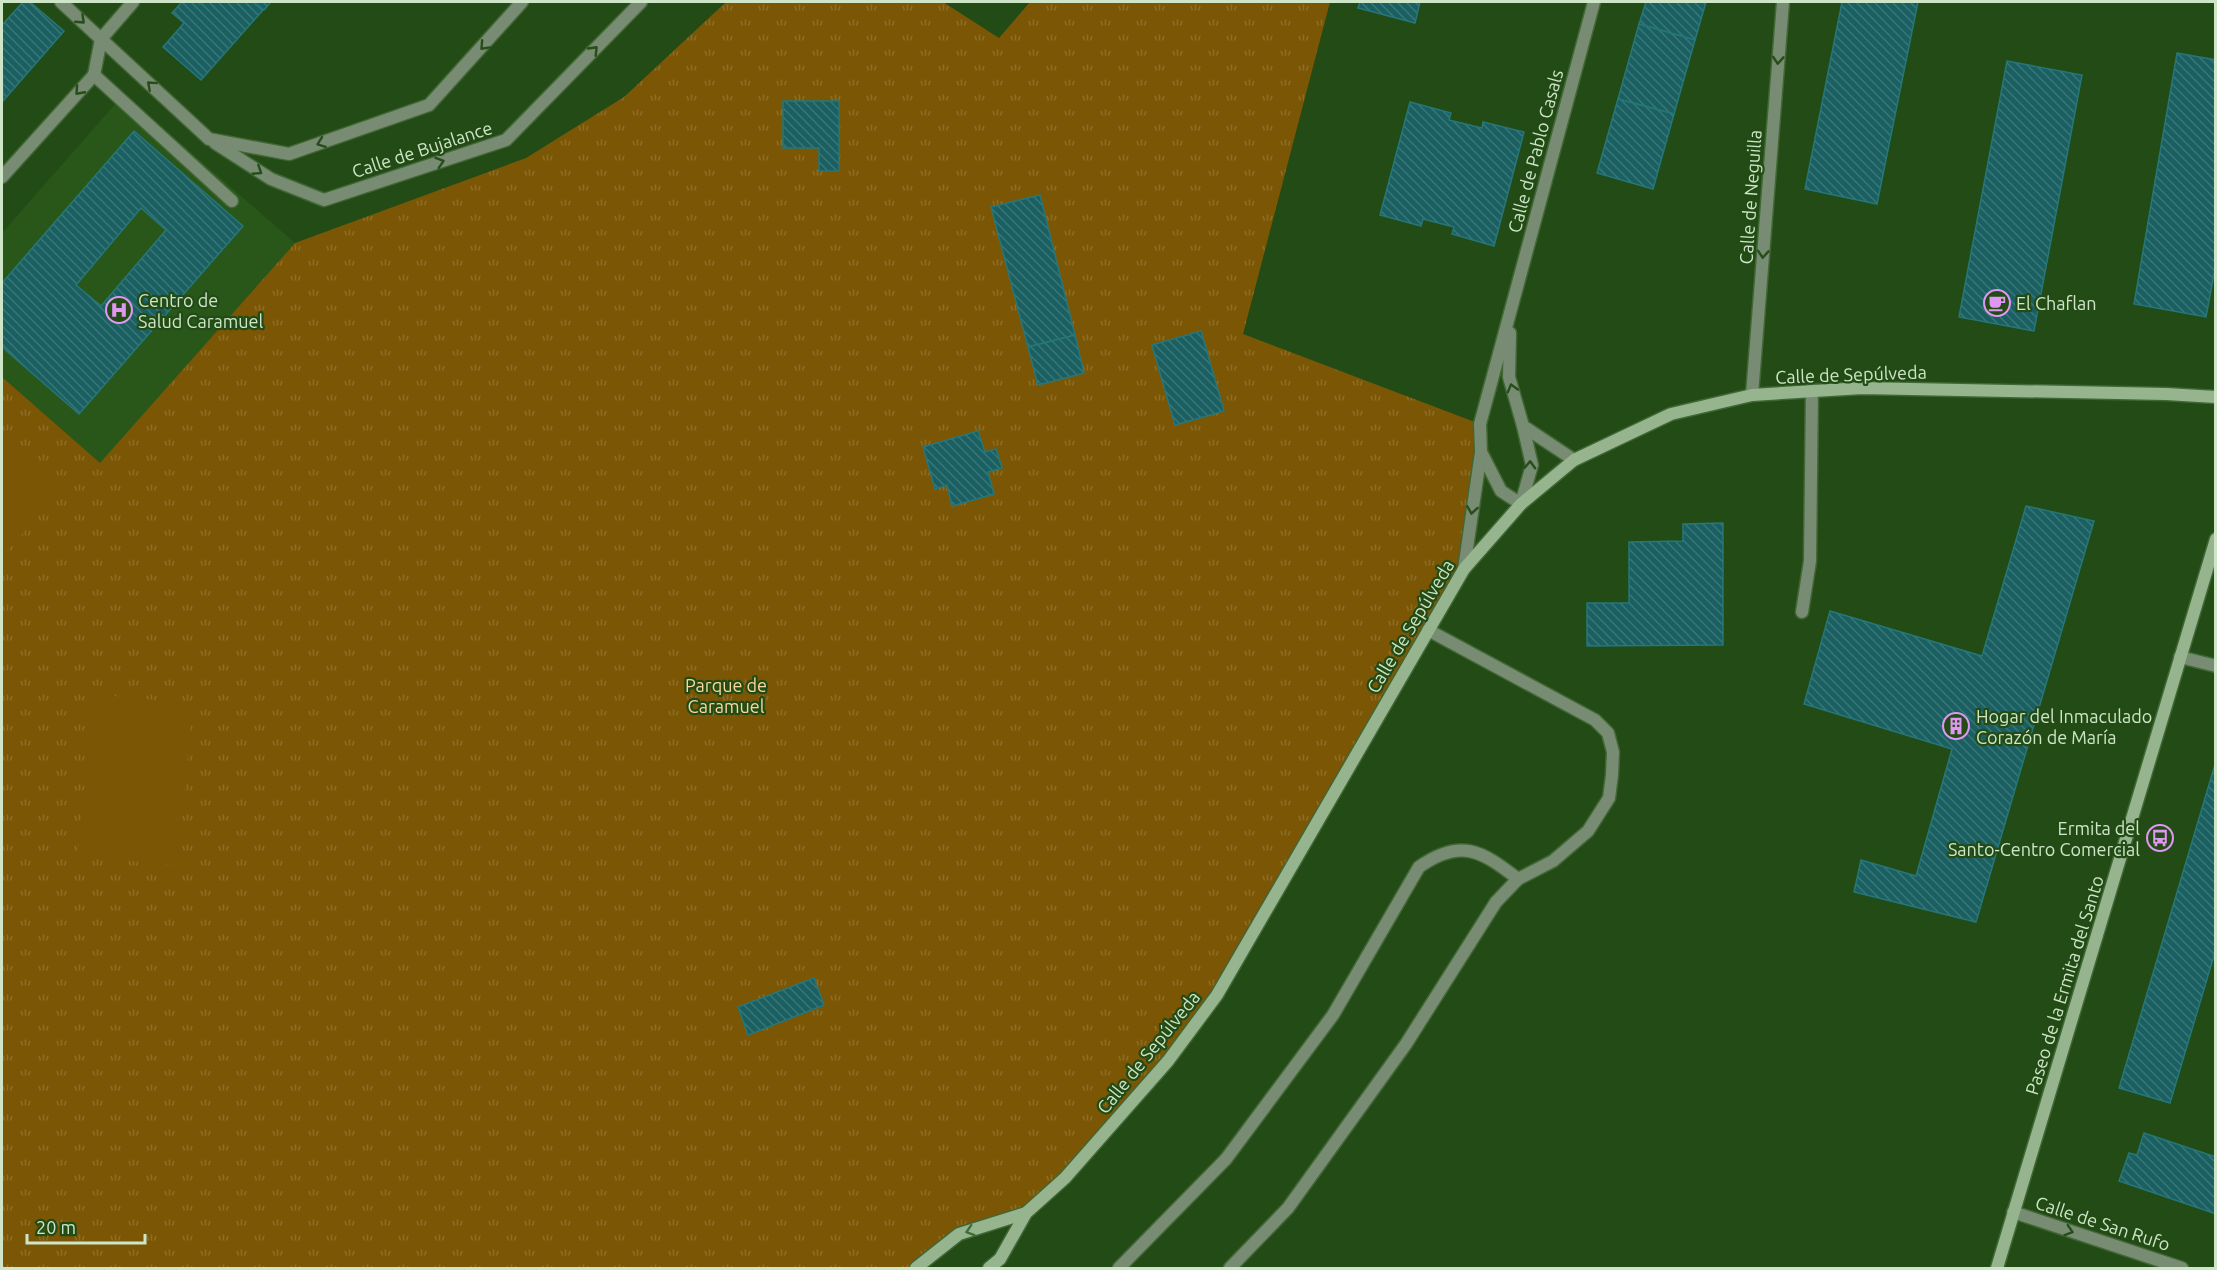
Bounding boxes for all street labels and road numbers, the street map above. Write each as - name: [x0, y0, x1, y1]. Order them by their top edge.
- street label: Calle de Pablo Casals: [1504, 67, 1566, 235]
- street label: Calle de Bujalance: [349, 117, 495, 181]
- street label: Calle de Neguilla: [1735, 129, 1765, 265]
- street label: Calle de Sepúlveda: [1775, 361, 1927, 387]
- street label: Calle de Sepúlveda: [1362, 556, 1458, 696]
- street label: Paseo de la Ermita del Santo: [2021, 873, 2107, 1097]
- street label: Calle de Sepúlveda: [1092, 987, 1204, 1117]
- street label: Calle de San Rufo: [2033, 1192, 2173, 1254]

